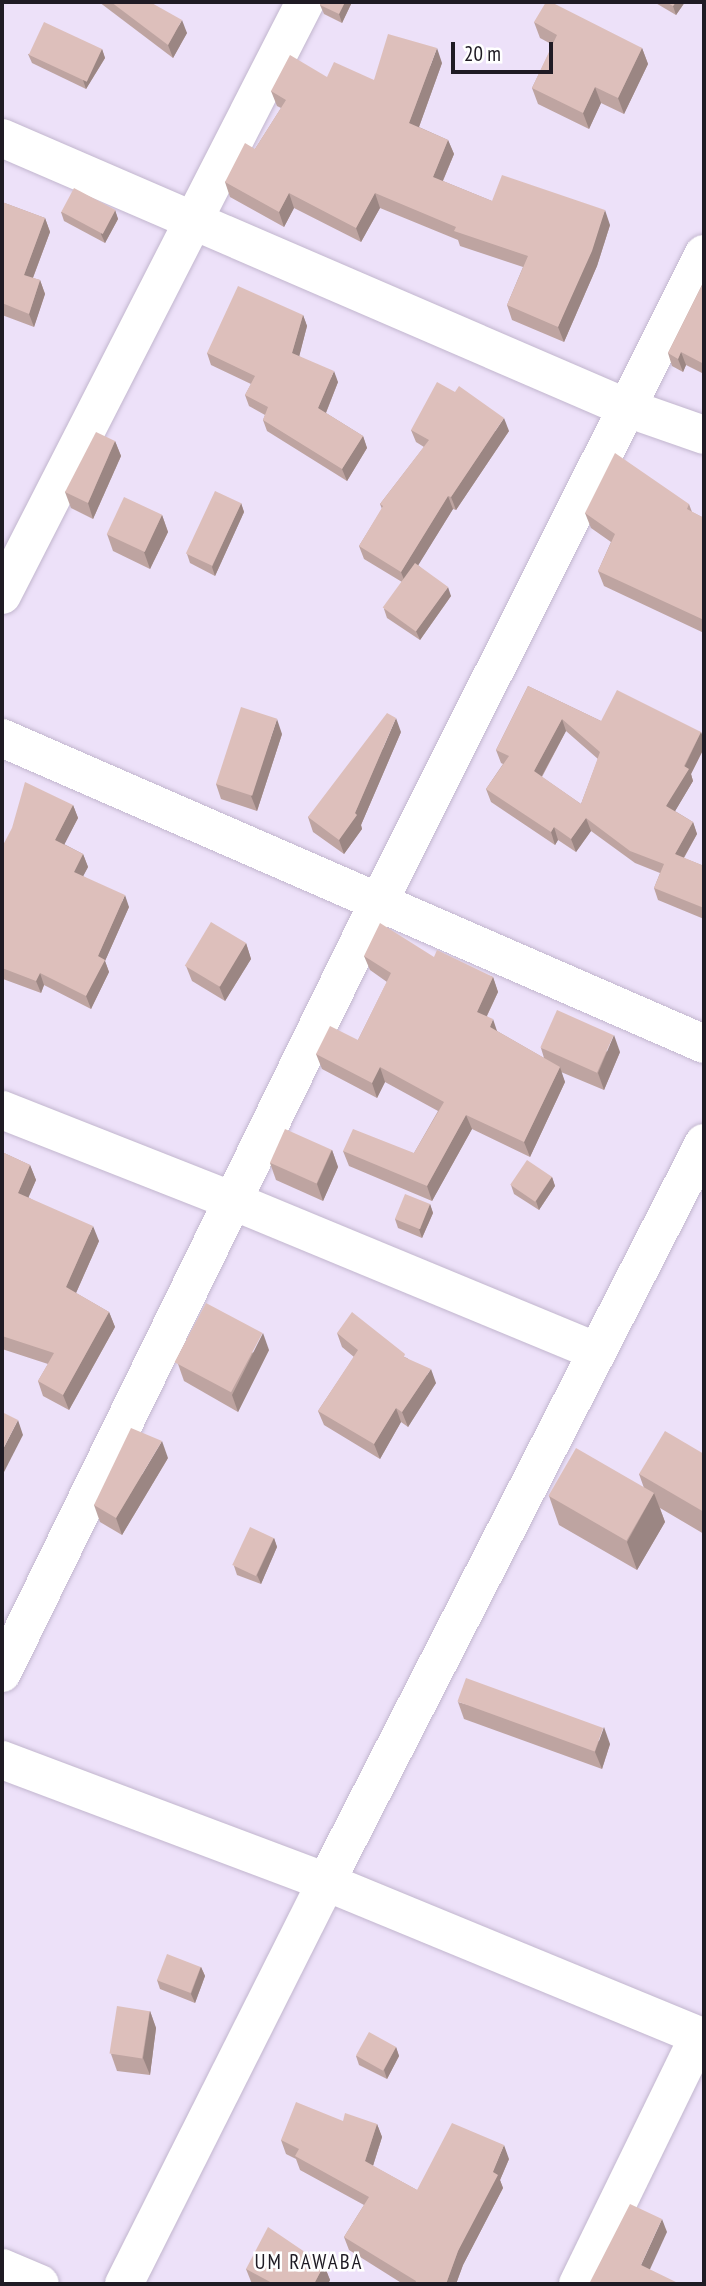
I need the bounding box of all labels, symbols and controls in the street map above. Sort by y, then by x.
scale bar [454,28,556,72]
text: 20 m [464,40,501,67]
district label: UM RAWABA [256,2249,362,2275]

